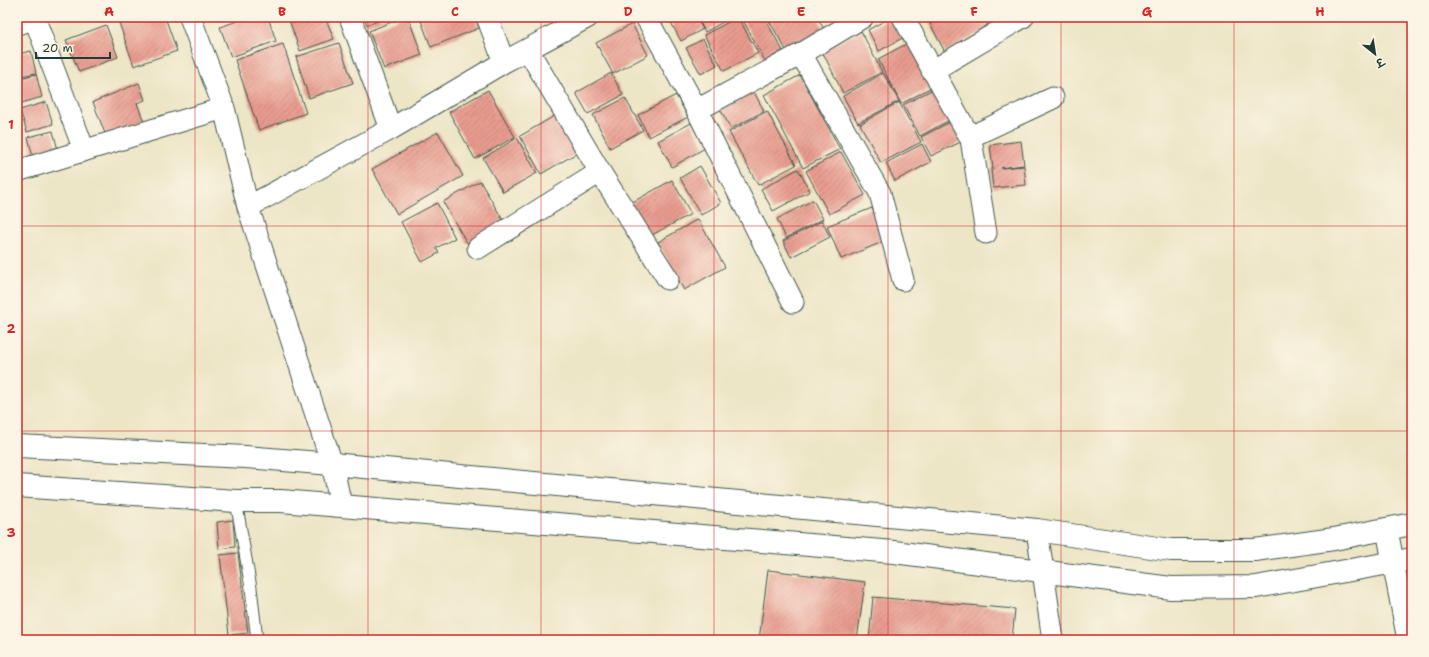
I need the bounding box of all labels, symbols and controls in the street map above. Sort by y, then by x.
text: A [104,3,114,20]
text: B [278,3,286,20]
text: C [451,3,459,20]
text: D [623,3,633,20]
text: E [797,3,806,20]
text: F [970,3,978,20]
text: G [1142,3,1153,20]
text: H [1315,3,1325,20]
scale bar [36,34,110,60]
north arrow [1355,34,1395,74]
text: 20 m [42,40,73,56]
text: उ [1371,53,1388,71]
text: 1 [8,116,14,133]
text: 2 [6,320,16,337]
text: 3 [6,524,16,541]

